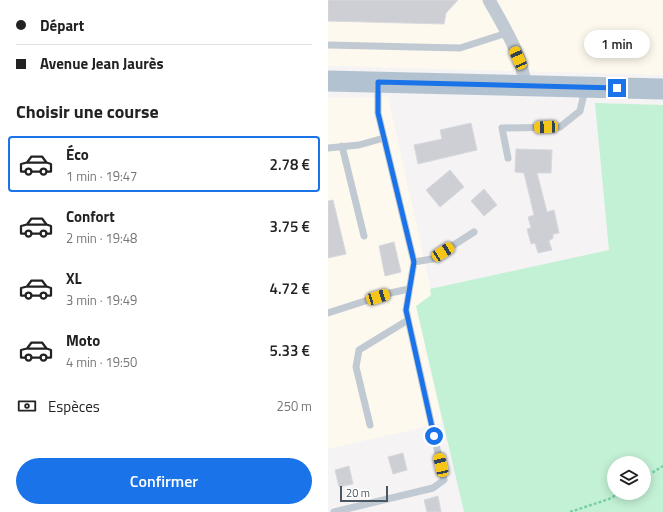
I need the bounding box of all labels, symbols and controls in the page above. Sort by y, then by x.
text: Départ [40,14,84,37]
callout: 1 min [584,30,650,58]
text: 1 min [601,34,633,54]
car [508,45,528,71]
text: Avenue Jean Jaurès [40,52,164,75]
route end [608,79,626,97]
text: Choisir une course [16,98,159,125]
car [534,121,558,133]
text: Éco [66,143,89,166]
icon: car [18,146,54,182]
text: 2.78 € [270,153,310,176]
text: 1 min · 19:47 [66,166,137,186]
text: Confort [66,205,115,228]
icon: car [18,208,54,244]
text: 3.75 € [270,215,310,238]
text: 2 min · 19:48 [66,228,137,248]
car [430,240,456,264]
text: XL [66,267,82,290]
icon: car [18,270,54,306]
text: 4.72 € [270,277,310,300]
car [365,288,391,306]
text: 3 min · 19:49 [66,290,137,310]
text: Moto [66,329,100,352]
icon: car [18,332,54,368]
text: 5.33 € [270,339,310,362]
text: 4 min · 19:50 [66,352,137,372]
icon: cash [16,395,38,417]
text: Espèces [48,395,100,418]
text: 250 m [276,396,312,416]
route start [425,427,443,445]
car [432,452,450,478]
map controls [607,456,651,500]
button: layers [607,456,651,500]
button: Confirmer [16,458,312,504]
scale bar [340,484,388,503]
text: 20 m [346,485,370,501]

